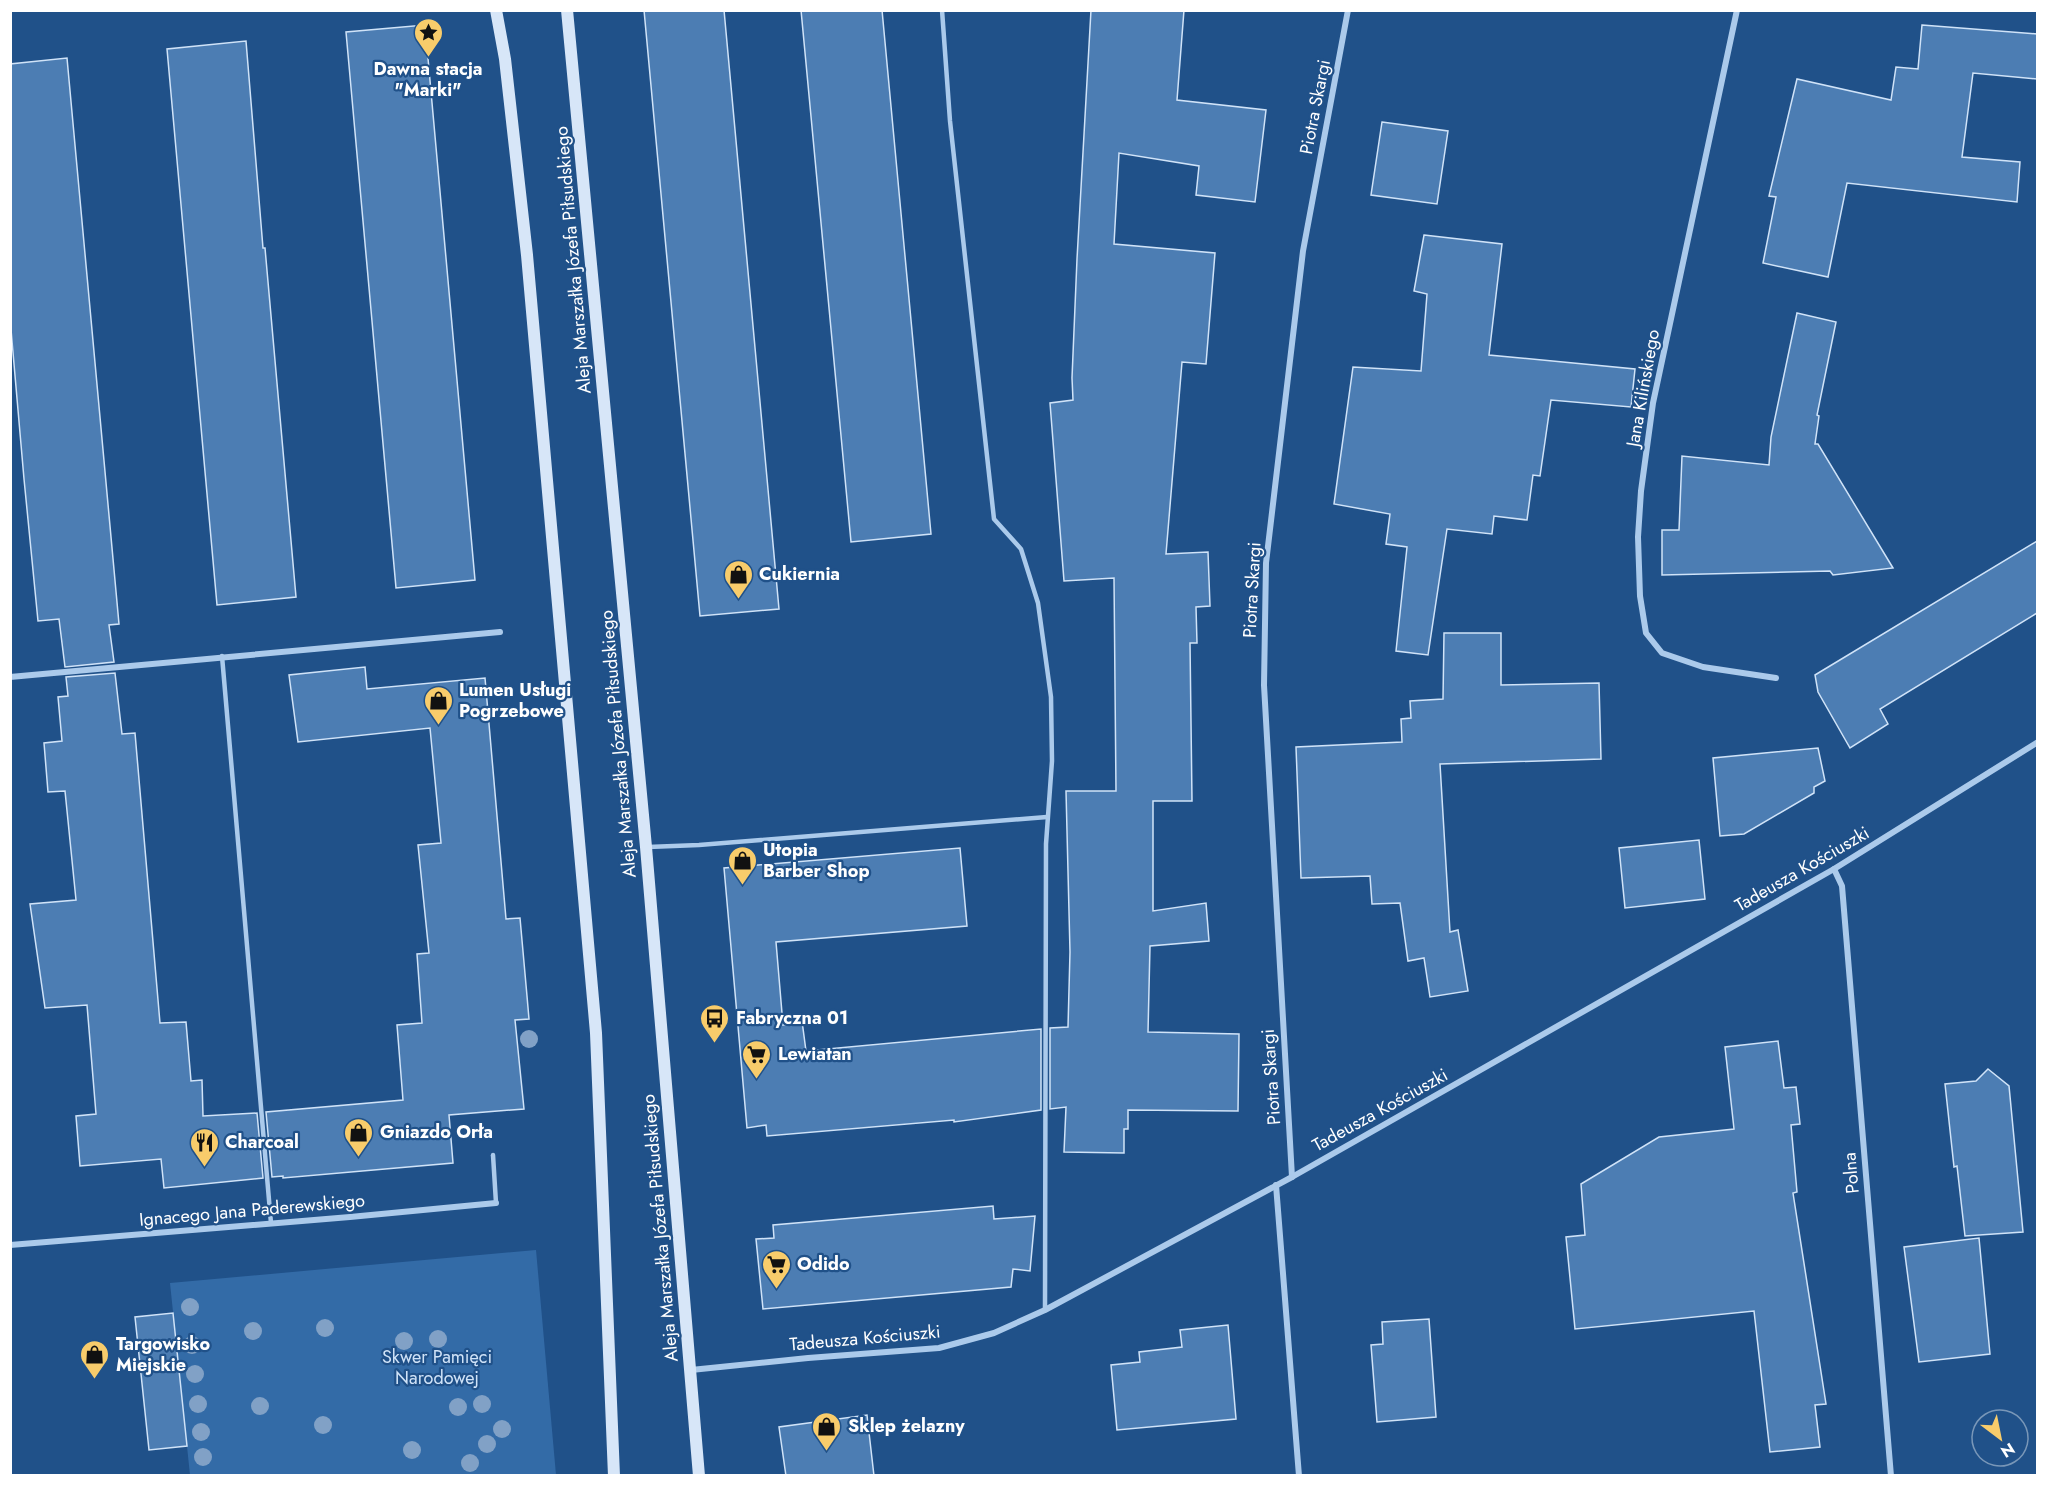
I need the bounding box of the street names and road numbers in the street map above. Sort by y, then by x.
street label: Piotra Skargi [1293,57,1337,157]
street label: Aleja Marszałka Józefa Piłsudskiego [548,125,598,395]
street label: Jana Kilińskiego [1620,327,1666,451]
street label: Piotra Skargi [1236,541,1268,639]
street label: Aleja Marszałka Józefa Piłsudskiego [593,609,643,879]
street label: Tadeusza Kościuszki [1730,820,1874,918]
street label: Piotra Skargi [1255,1028,1287,1126]
street label: Tadeusza Kościuszki [1307,1062,1453,1158]
street label: Aleja Marszałka Józefa Piłsudskiego [635,1093,685,1363]
street label: Polna [1836,1151,1866,1195]
street label: Ignacego Jana Paderewskiego [138,1187,366,1233]
street label: Tadeusza Kościuszki [788,1318,942,1358]

